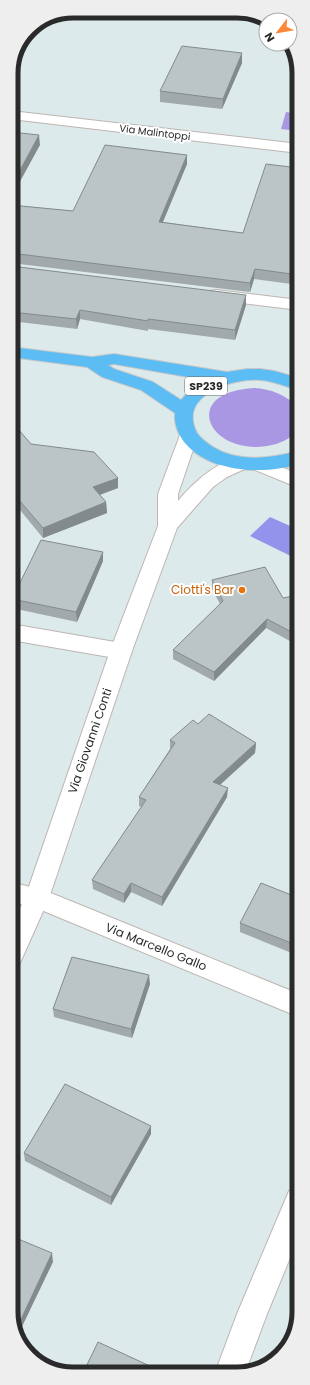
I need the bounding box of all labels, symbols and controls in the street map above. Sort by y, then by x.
north arrow [258,12,298,52]
text: N [260,29,278,45]
street label: Via Malintoppi [119,121,191,144]
road number: SP239 [185,377,227,395]
place label: Ciotti's Bar [171,581,235,598]
marker: Ciotti's Bar [237,585,247,595]
street label: Via Giovanni Conti [63,686,116,796]
street label: Via Marcello Gallo [103,918,210,975]

